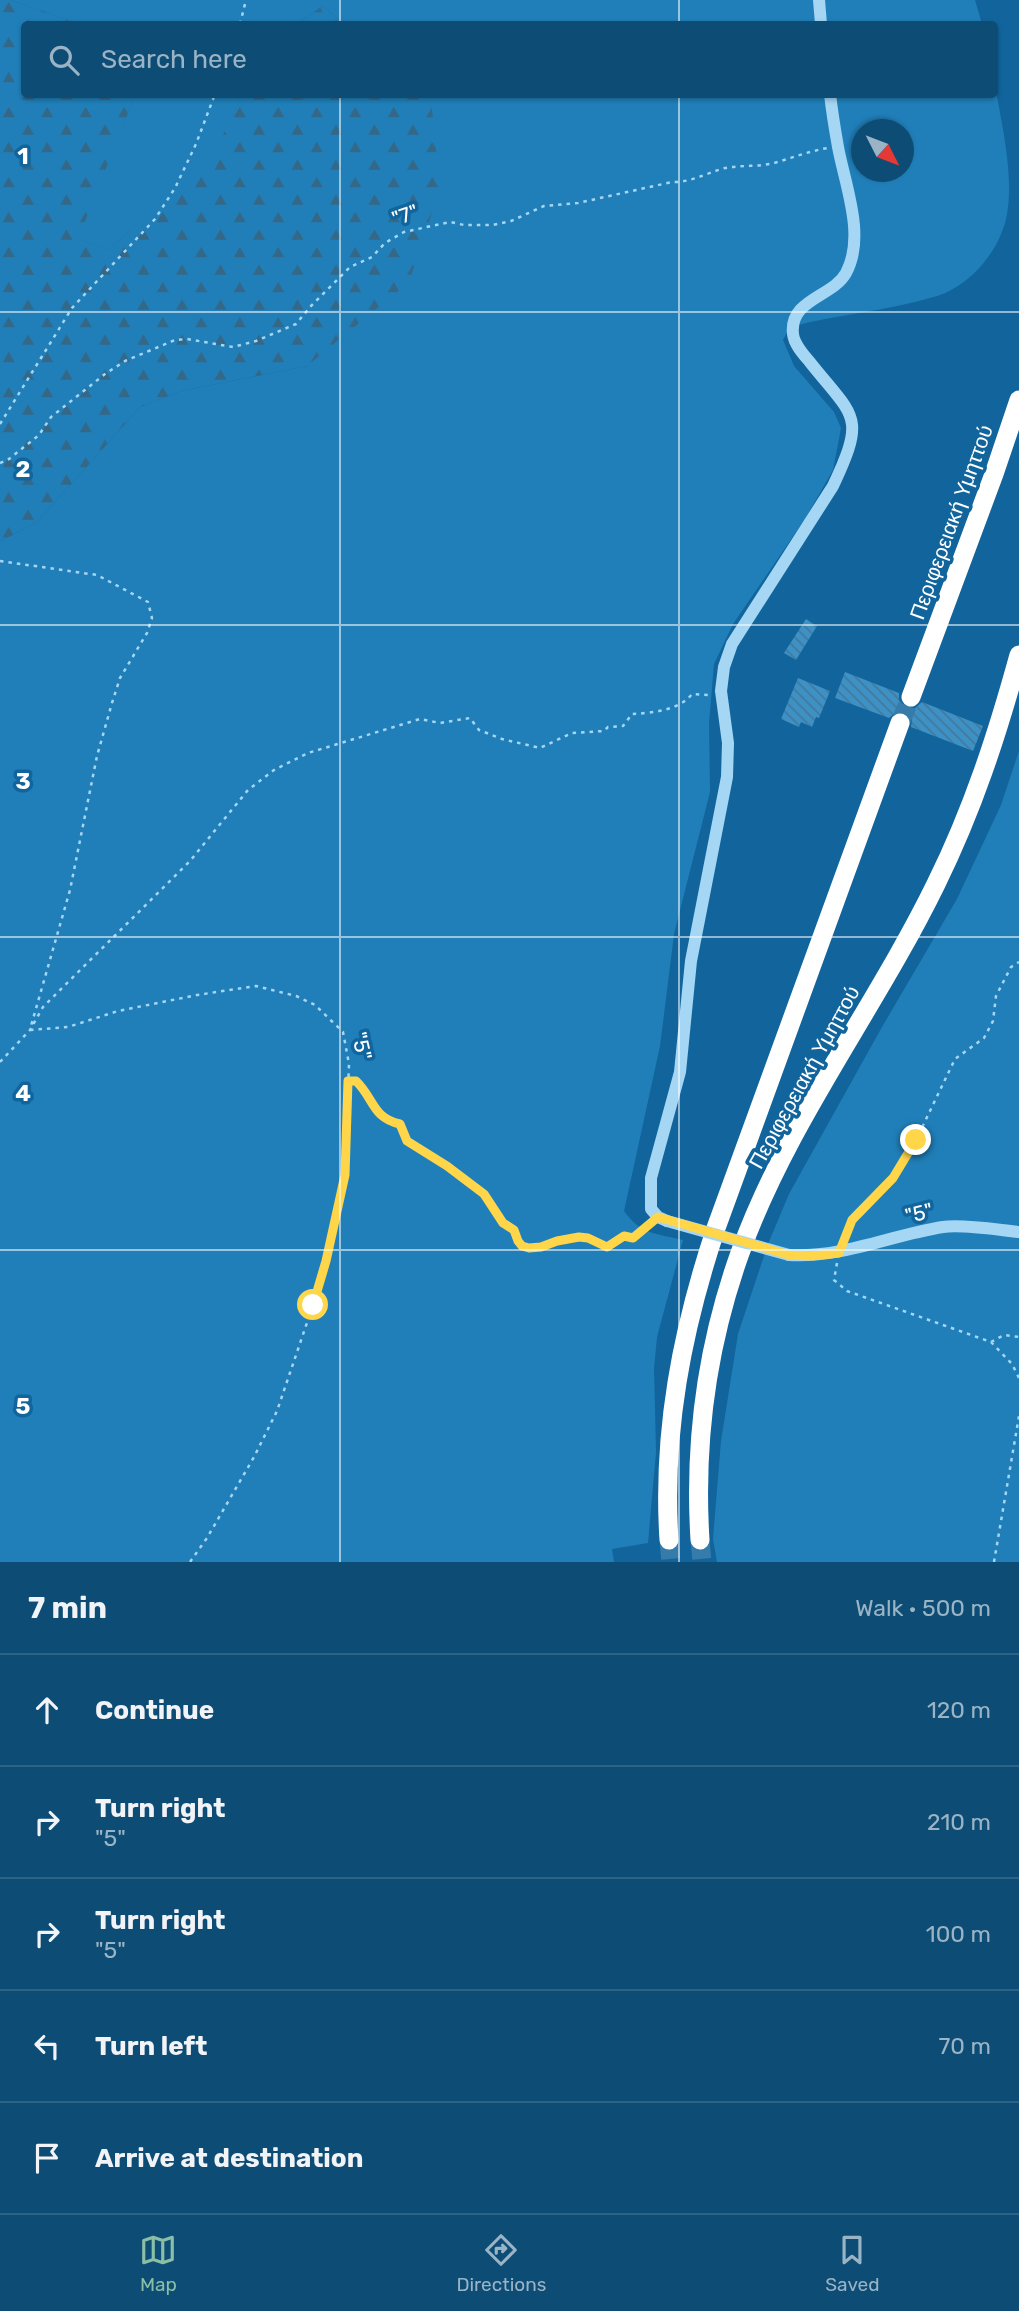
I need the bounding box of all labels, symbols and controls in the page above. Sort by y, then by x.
search box [21,21,998,98]
icon: search [45,41,83,79]
text: Search here [101,44,247,75]
north arrow [851,119,914,182]
text: 1 [17,142,29,170]
street label: "7" [388,199,422,231]
street label: Περιφερειακή Υμηττού [904,421,998,623]
text: 2 [16,455,30,483]
text: 3 [15,767,31,795]
street label: Περιφερειακή Υμηττού [743,981,865,1173]
street label: "5" [347,1029,377,1063]
text: 4 [15,1079,31,1107]
route end [900,1124,931,1155]
street label: "5" [902,1197,936,1229]
route start [297,1289,328,1320]
text: 5 [16,1392,31,1420]
text: 7 min [28,1590,107,1626]
text: Walk · 500 m [855,1594,991,1622]
icon: ahead [28,1691,66,1729]
text: Continue [95,1695,214,1726]
text: 120 m [927,1696,991,1724]
text: Turn right [95,1793,225,1824]
icon: right [28,1803,66,1841]
text: 210 m [927,1808,991,1836]
text: "5" [95,1824,126,1852]
text: Turn right [95,1905,225,1936]
icon: right [28,1915,66,1953]
text: 100 m [926,1920,991,1948]
text: "5" [95,1936,126,1964]
icon: left [28,2027,66,2065]
text: Turn left [95,2031,207,2062]
text: 70 m [939,2032,991,2060]
icon: arrive [28,2139,66,2177]
text: Arrive at destination [95,2143,363,2174]
tab: Map [139,2231,177,2296]
tab: Directions [456,2231,546,2296]
tab: Saved [825,2231,880,2296]

